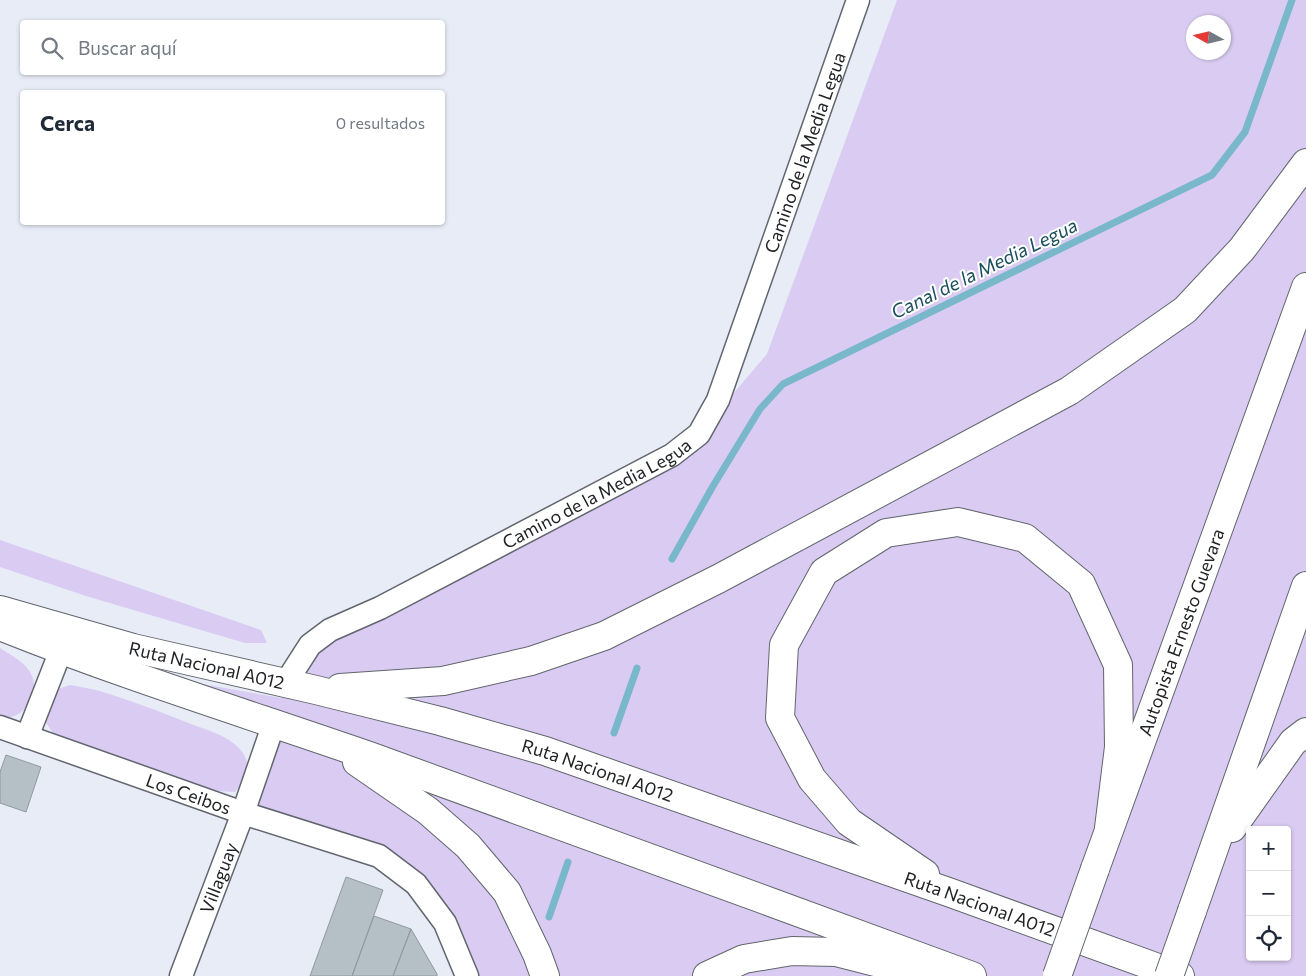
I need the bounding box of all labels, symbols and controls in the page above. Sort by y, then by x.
north arrow [1186,15,1231,60]
search box [20,20,445,75]
icon: search [38,34,66,62]
text: Buscar aquí [78,36,177,59]
street label: Camino de la Media Legua [759,49,850,256]
text: Cerca [40,110,95,135]
text: 0 resultados [336,113,425,132]
water label: Canal de la Media Legua [887,213,1081,323]
street label: Camino de la Media Legua [498,433,695,553]
street label: Autopista Ernesto Guevara [1133,525,1229,739]
street label: Ruta Nacional A012 [127,636,287,693]
street label: Ruta Nacional A012 [519,734,676,806]
street label: Los Ceibos [143,769,234,819]
map controls [1246,826,1291,961]
button: + [1246,826,1291,871]
street label: Villaguay [195,839,242,916]
street label: Ruta Nacional A012 [901,867,1058,941]
button: − [1246,871,1291,916]
button: locate [1246,916,1291,961]

